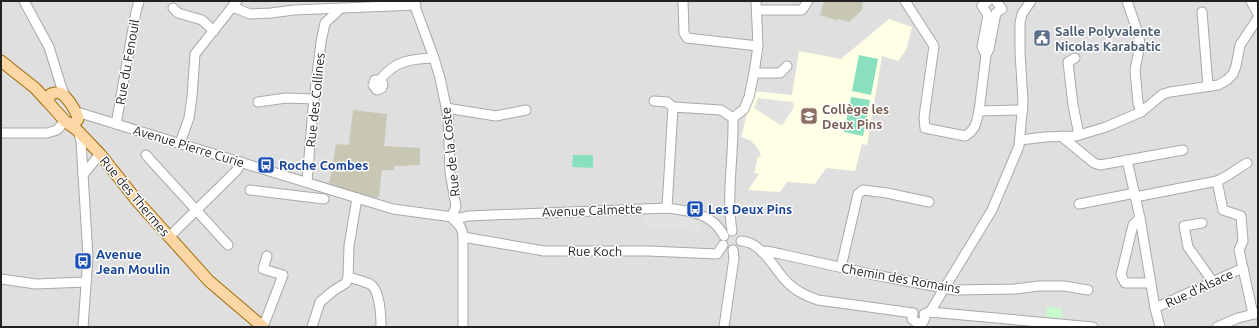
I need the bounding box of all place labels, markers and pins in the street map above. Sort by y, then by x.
place label: Salle Polyvalente Nicolas Karabatic [1055,24,1162,53]
public building icon: Salle Polyvalente Nicolas Karabatic [1032,28,1052,48]
place label: Collège les Deux Pins [822,102,889,131]
school or university icon: Collège les Deux Pins [799,106,819,126]
bus stop icon: Roche Combes [256,155,276,175]
place label: Roche Combes [279,158,368,172]
bus stop icon: Les Deux Pins [685,199,705,219]
place label: Les Deux Pins [708,202,792,216]
place label: Avenue Jean Moulin [96,247,170,276]
bus stop icon: Avenue Jean Moulin [73,251,93,271]

